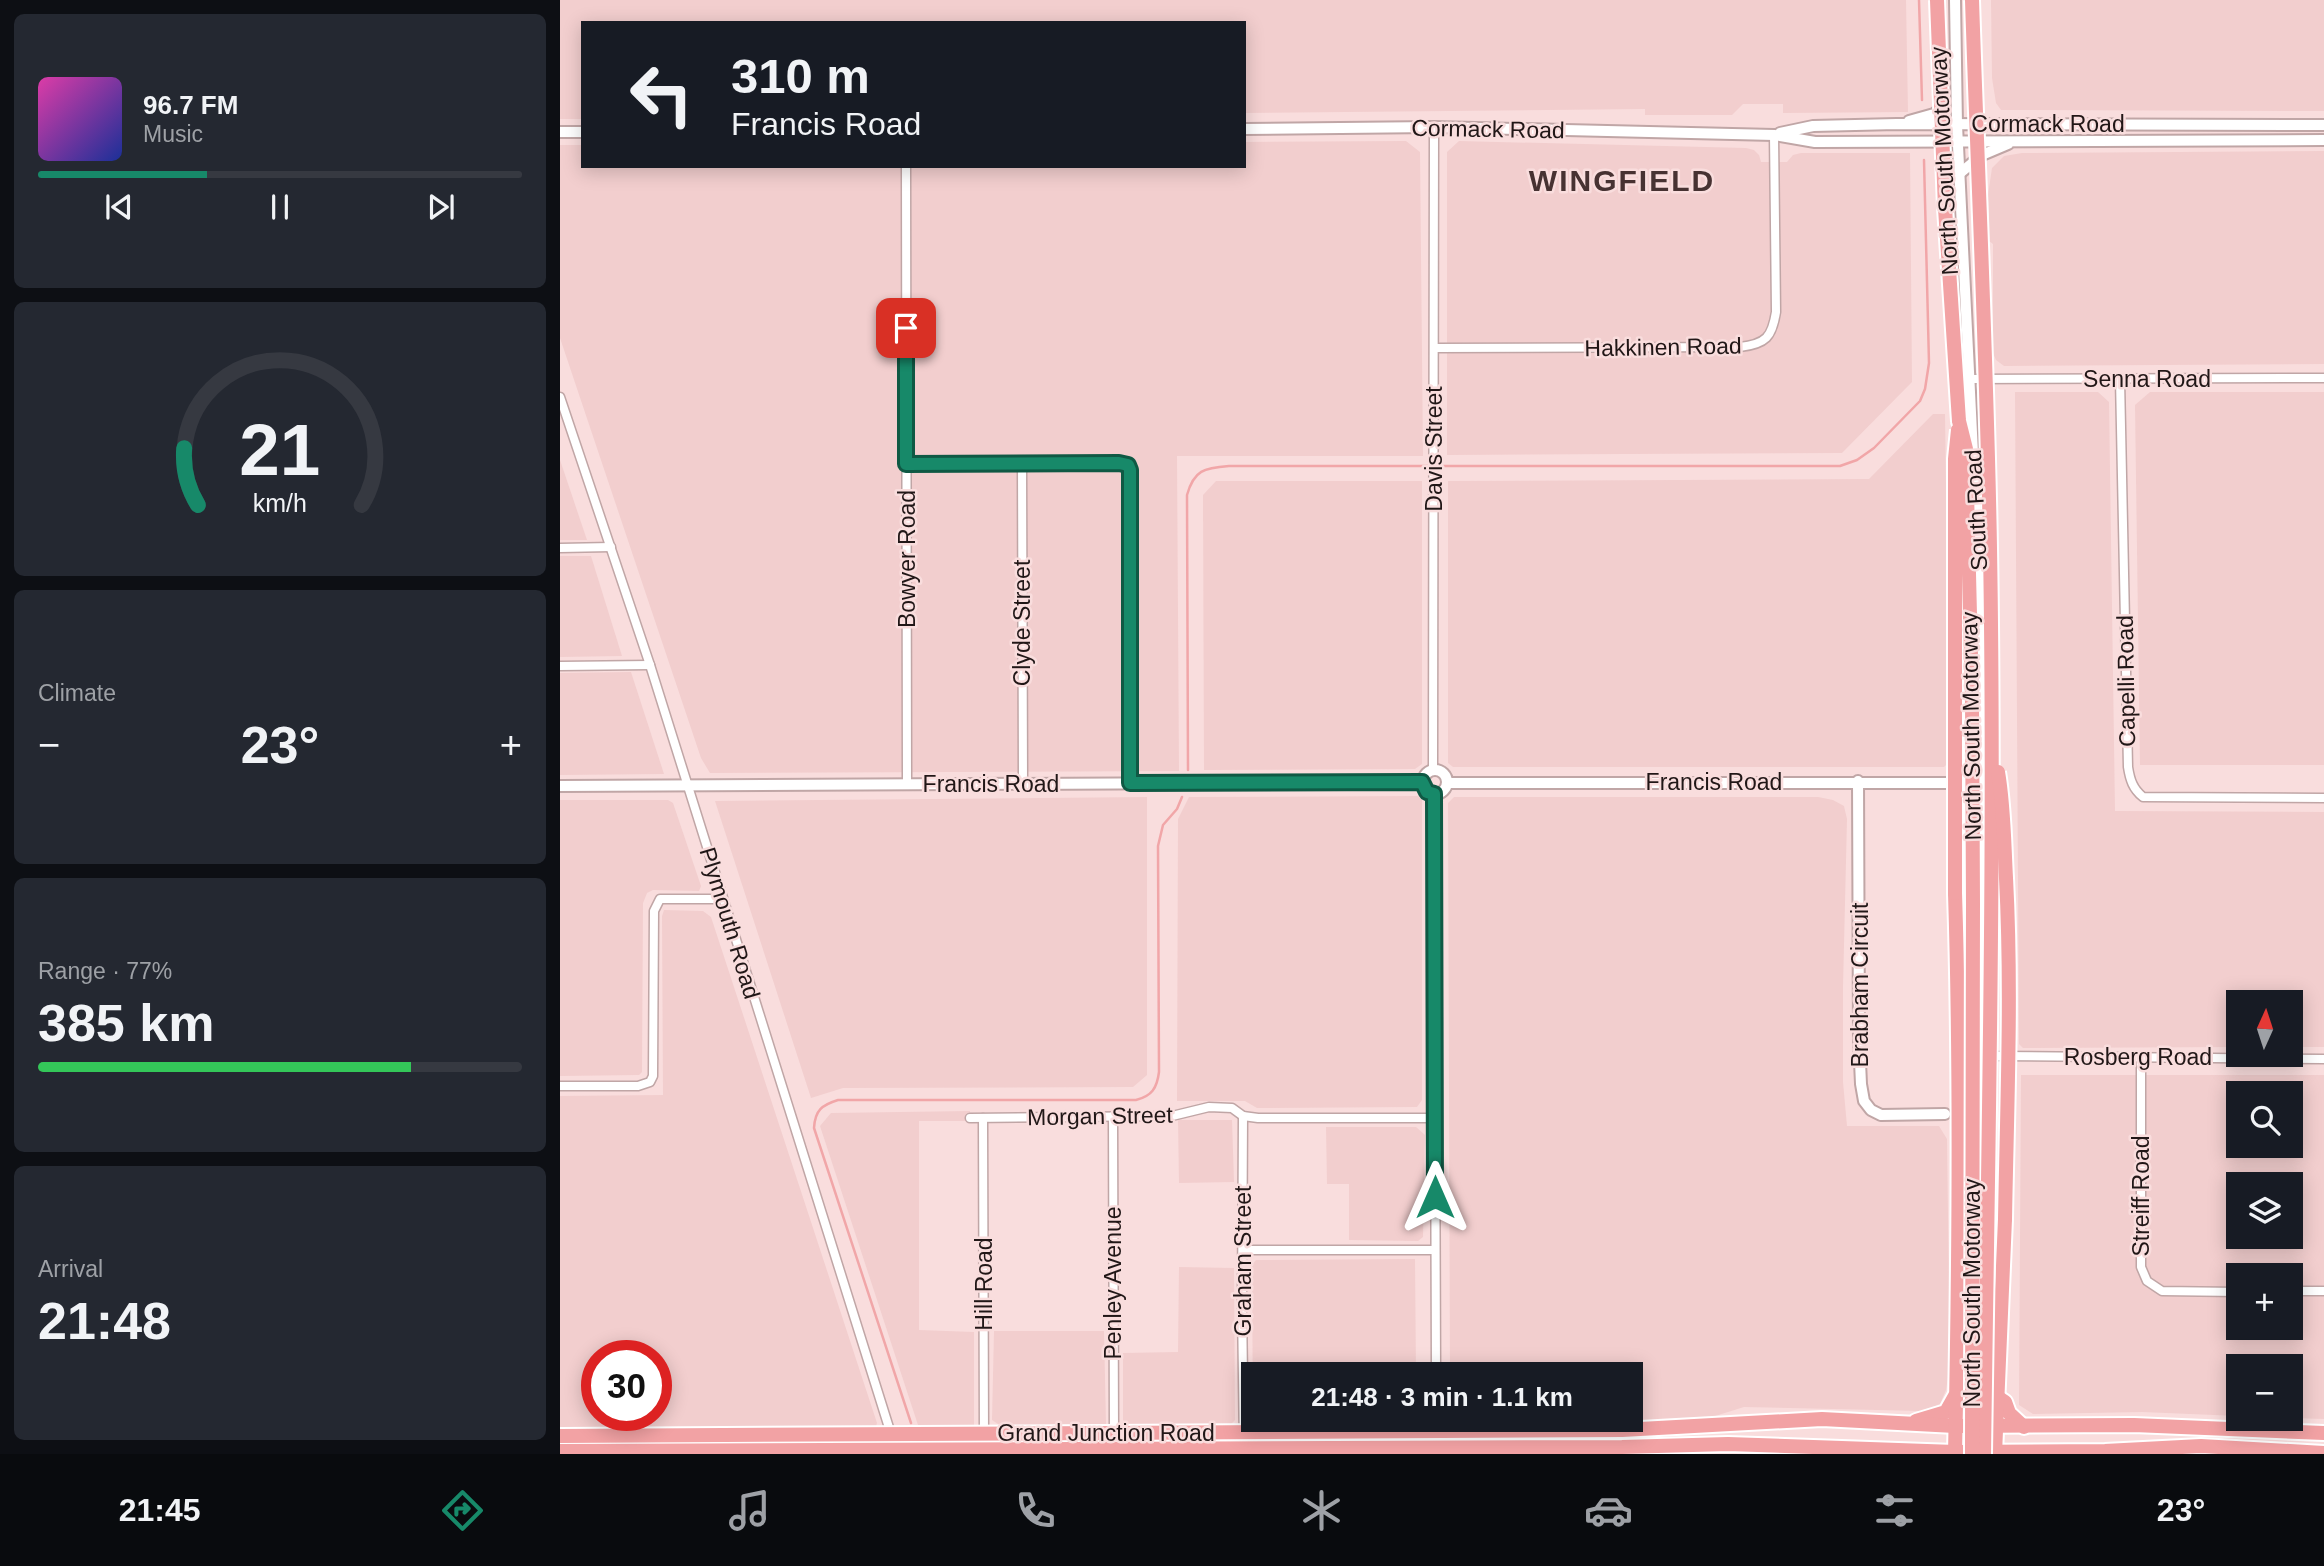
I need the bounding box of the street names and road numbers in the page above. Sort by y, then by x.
street label: North South Motorway [1925,46,1963,276]
street label: Cormack Road [1971,111,2125,137]
street label: Cormack Road [1411,115,1565,143]
street label: Hakkinen Road [1584,333,1742,361]
street label: Senna Road [2083,366,2211,392]
street label: Davis Street [1421,386,1447,512]
street label: South Road [1960,449,1992,571]
street label: Bowyer Road [894,490,920,628]
street label: Clyde Street [1009,559,1035,686]
street label: North South Motorway [1956,611,1986,841]
street label: Capelli Road [2112,615,2140,747]
street label: Francis Road [1646,769,1782,795]
street label: Francis Road [923,771,1059,797]
street label: Plymouth Road [695,844,765,1002]
street label: Brabham Circuit [1847,902,1873,1067]
street label: Rosberg Road [2064,1044,2212,1070]
street label: Morgan Street [1027,1102,1174,1130]
street label: Streiff Road [2128,1135,2154,1257]
street label: North South Motorway [1959,1178,1985,1407]
street label: Graham Street [1230,1185,1256,1336]
street label: Penley Avenue [1100,1206,1126,1360]
street label: Hill Road [971,1237,997,1331]
street label: Grand Junction Road [997,1420,1215,1446]

